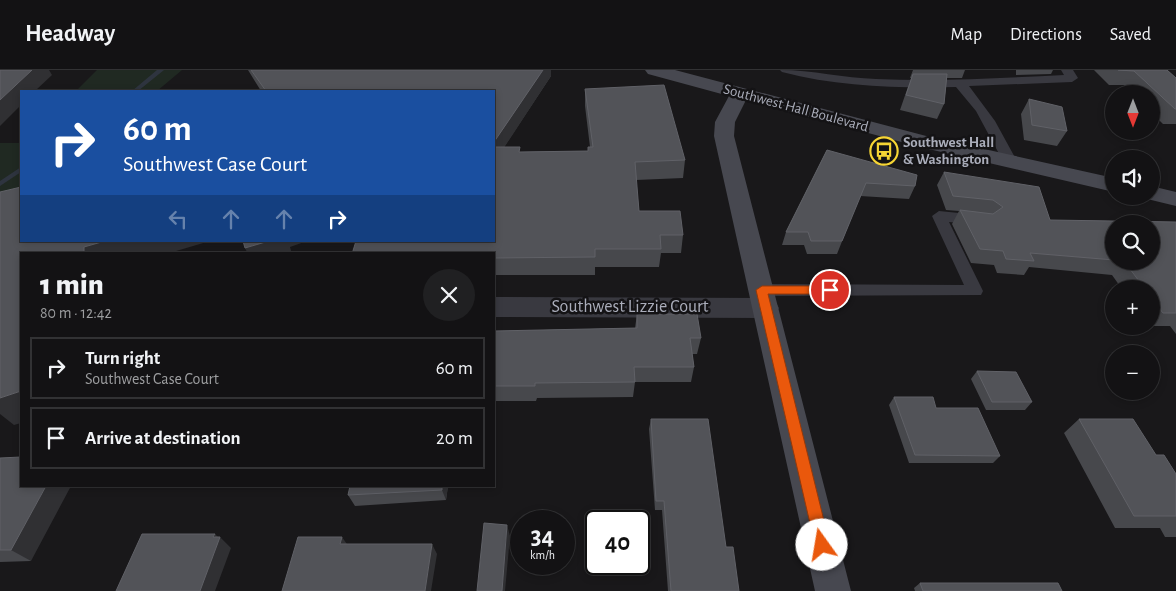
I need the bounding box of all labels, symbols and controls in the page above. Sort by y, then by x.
text: Headway [25,22,115,46]
text: Map [951,26,982,44]
text: Directions [1010,26,1082,44]
text: Saved [1110,26,1151,44]
street label: Southwest Hall Boulevard [722,81,870,135]
north arrow [1105,85,1160,140]
map controls [1105,85,1160,400]
icon: right [40,110,105,175]
text: 60 m [123,112,192,147]
place label: Southwest Hall & Washington [903,135,994,167]
bus stop icon: Southwest Hall & Washington [869,136,899,166]
button: sound [1105,150,1160,205]
text: Southwest Case Court [123,153,307,175]
icon: left [164,205,192,233]
icon: ahead [217,205,245,233]
icon: ahead [270,205,298,233]
icon: right [323,205,351,233]
button: search [1105,215,1160,270]
button: close [423,269,475,321]
pin [809,269,851,311]
text: 1 min [40,270,104,300]
icon: arrive [816,276,844,304]
button: + [1105,280,1160,335]
street label: Southwest Lizzie Court [551,298,709,316]
text: 80 m · 12:42 [40,305,112,321]
button: − [1105,345,1160,400]
text: Turn right [85,349,160,368]
icon: right [42,354,70,382]
text: 60 m [436,359,473,378]
text: Southwest Case Court [85,371,219,387]
icon: arrive [42,424,70,452]
text: Arrive at destination [85,429,241,448]
text: 20 m [436,429,473,448]
speed limit sign: 40 [585,510,650,575]
position arrow [795,518,847,570]
text: 34 [531,524,554,549]
text: km/h [530,549,555,561]

